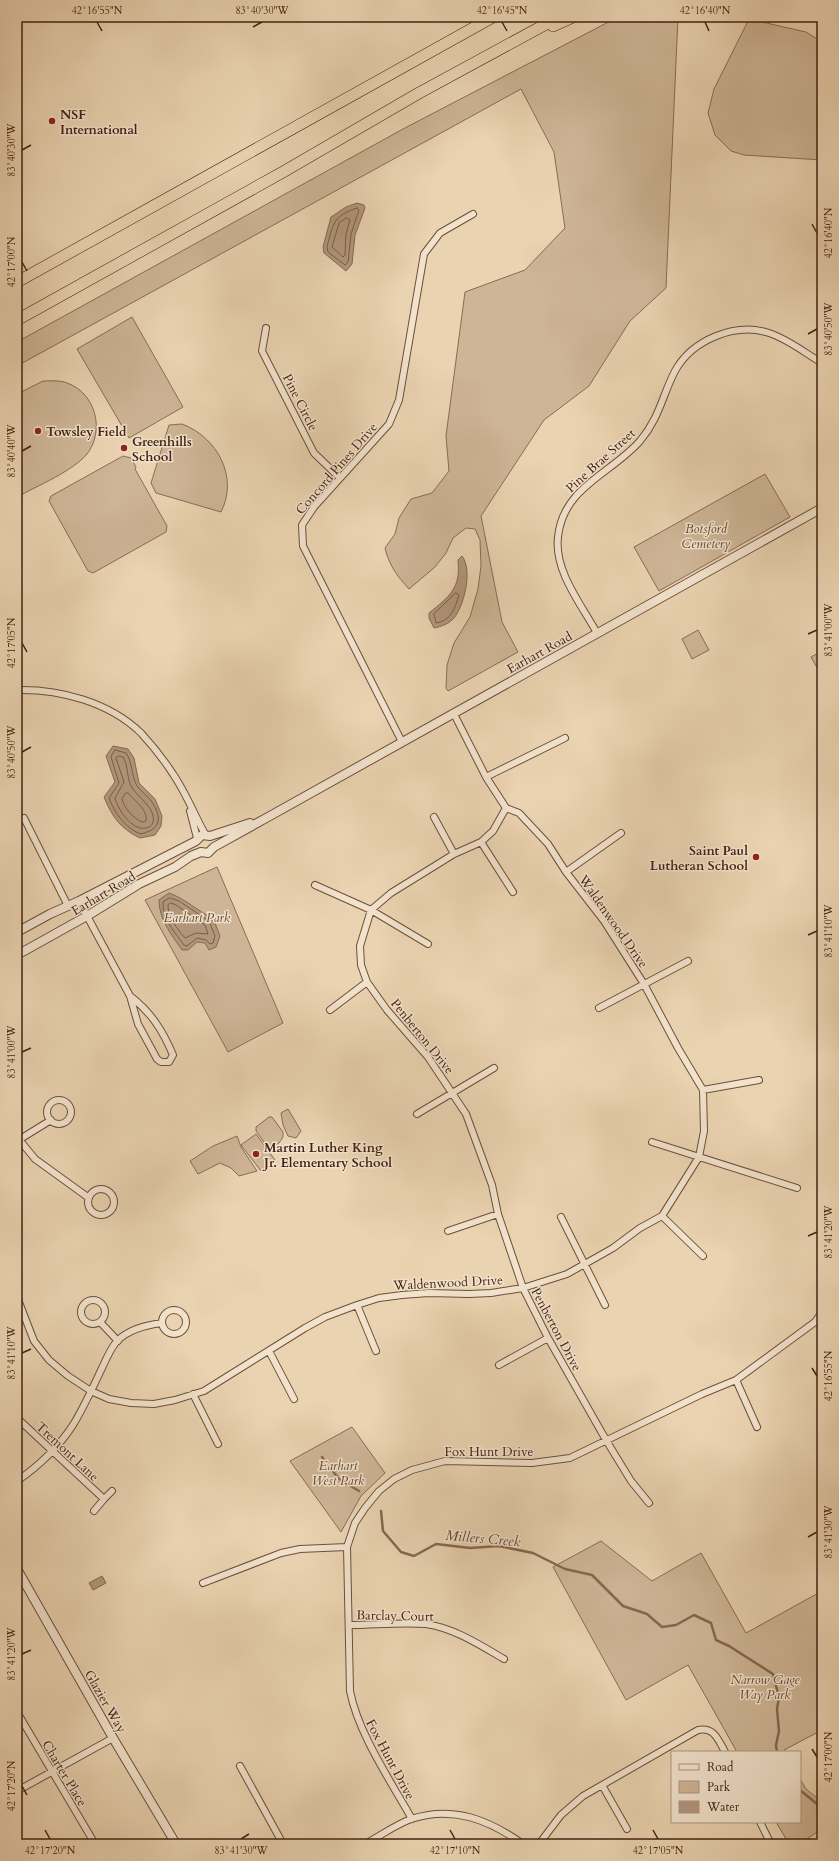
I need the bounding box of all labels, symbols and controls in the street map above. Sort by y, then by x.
text: 42°16'55"N [72,4,123,18]
text: 83°40'30"W [235,4,290,18]
text: 42°16'45"N [477,4,528,18]
text: 42°16'40"N [680,4,731,18]
place label: NSF International [60,106,138,139]
marker: NSF International [47,116,57,126]
text: 83°40'30"W [5,122,19,177]
text: 42°16'40"N [822,207,836,258]
text: 42°17'00"N [5,236,19,287]
text: 83°40'50"W [822,301,836,356]
street label: Pine Circle [278,371,322,434]
street label: Concord Pines Drive [292,419,382,518]
text: 83°40'40"W [5,423,19,478]
place label: Towsley Field [46,423,127,441]
street label: Pine Brae Street [562,425,639,497]
marker: Towsley Field [33,426,43,436]
place label: Greenhills School [132,433,192,466]
marker: Greenhills School [119,443,129,453]
park label: Botsford Cemetery [682,520,731,553]
text: 83°41'00"W [822,602,836,657]
text: 42°17'05"N [5,617,19,668]
street label: Earhart Road [504,627,575,678]
text: 83°40'50"W [5,724,19,779]
place label: Saint Paul Lutheran School [650,842,748,875]
marker: Saint Paul Lutheran School [751,852,761,862]
street label: Earhart Road [68,868,139,920]
street label: Waldenwood Drive [574,871,652,972]
text: 83°41'10"W [822,903,836,958]
park label: Earhart Park [164,909,231,927]
street label: Penberton Drive [386,995,458,1078]
text: 83°41'00"W [5,1024,19,1079]
place label: Martin Luther King Jr. Elementary School [262,1139,392,1172]
marker: Martin Luther King Jr. Elementary School [251,1149,261,1159]
text: 83°41'20"W [822,1204,836,1259]
street label: Waldenwood Drive [392,1271,503,1295]
street label: Penberton Drive [527,1285,586,1374]
text: 83°41'10"W [5,1325,19,1380]
text: 42°16'55"N [822,1350,836,1401]
street label: Tremont Lane [32,1418,103,1486]
street label: Fox Hunt Drive [445,1443,534,1461]
park label: Earhart West Park [312,1457,365,1490]
text: 83°41'30"W [822,1504,836,1559]
water label: Millers Creek [445,1526,521,1551]
street label: Barclay Court [356,1606,434,1626]
text: 83°41'20"W [5,1626,19,1681]
street label: Glazier Way [80,1667,130,1736]
park label: Narrow Gage Way Park [730,1671,801,1704]
street label: Fox Hunt Drive [361,1716,419,1803]
text: 42°17'00"N [822,1731,836,1782]
street label: Charter Place [37,1737,91,1810]
legend [671,1751,801,1823]
text: Road [707,1759,734,1775]
text: 42°17'20"N [5,1760,19,1811]
text: Park [707,1779,731,1795]
text: Water [706,1799,740,1815]
text: 42°17'20"N [25,1844,76,1858]
text: 83°41'30"W [214,1844,269,1858]
text: 42°17'10"N [430,1844,481,1858]
text: 42°17'05"N [633,1844,684,1858]

